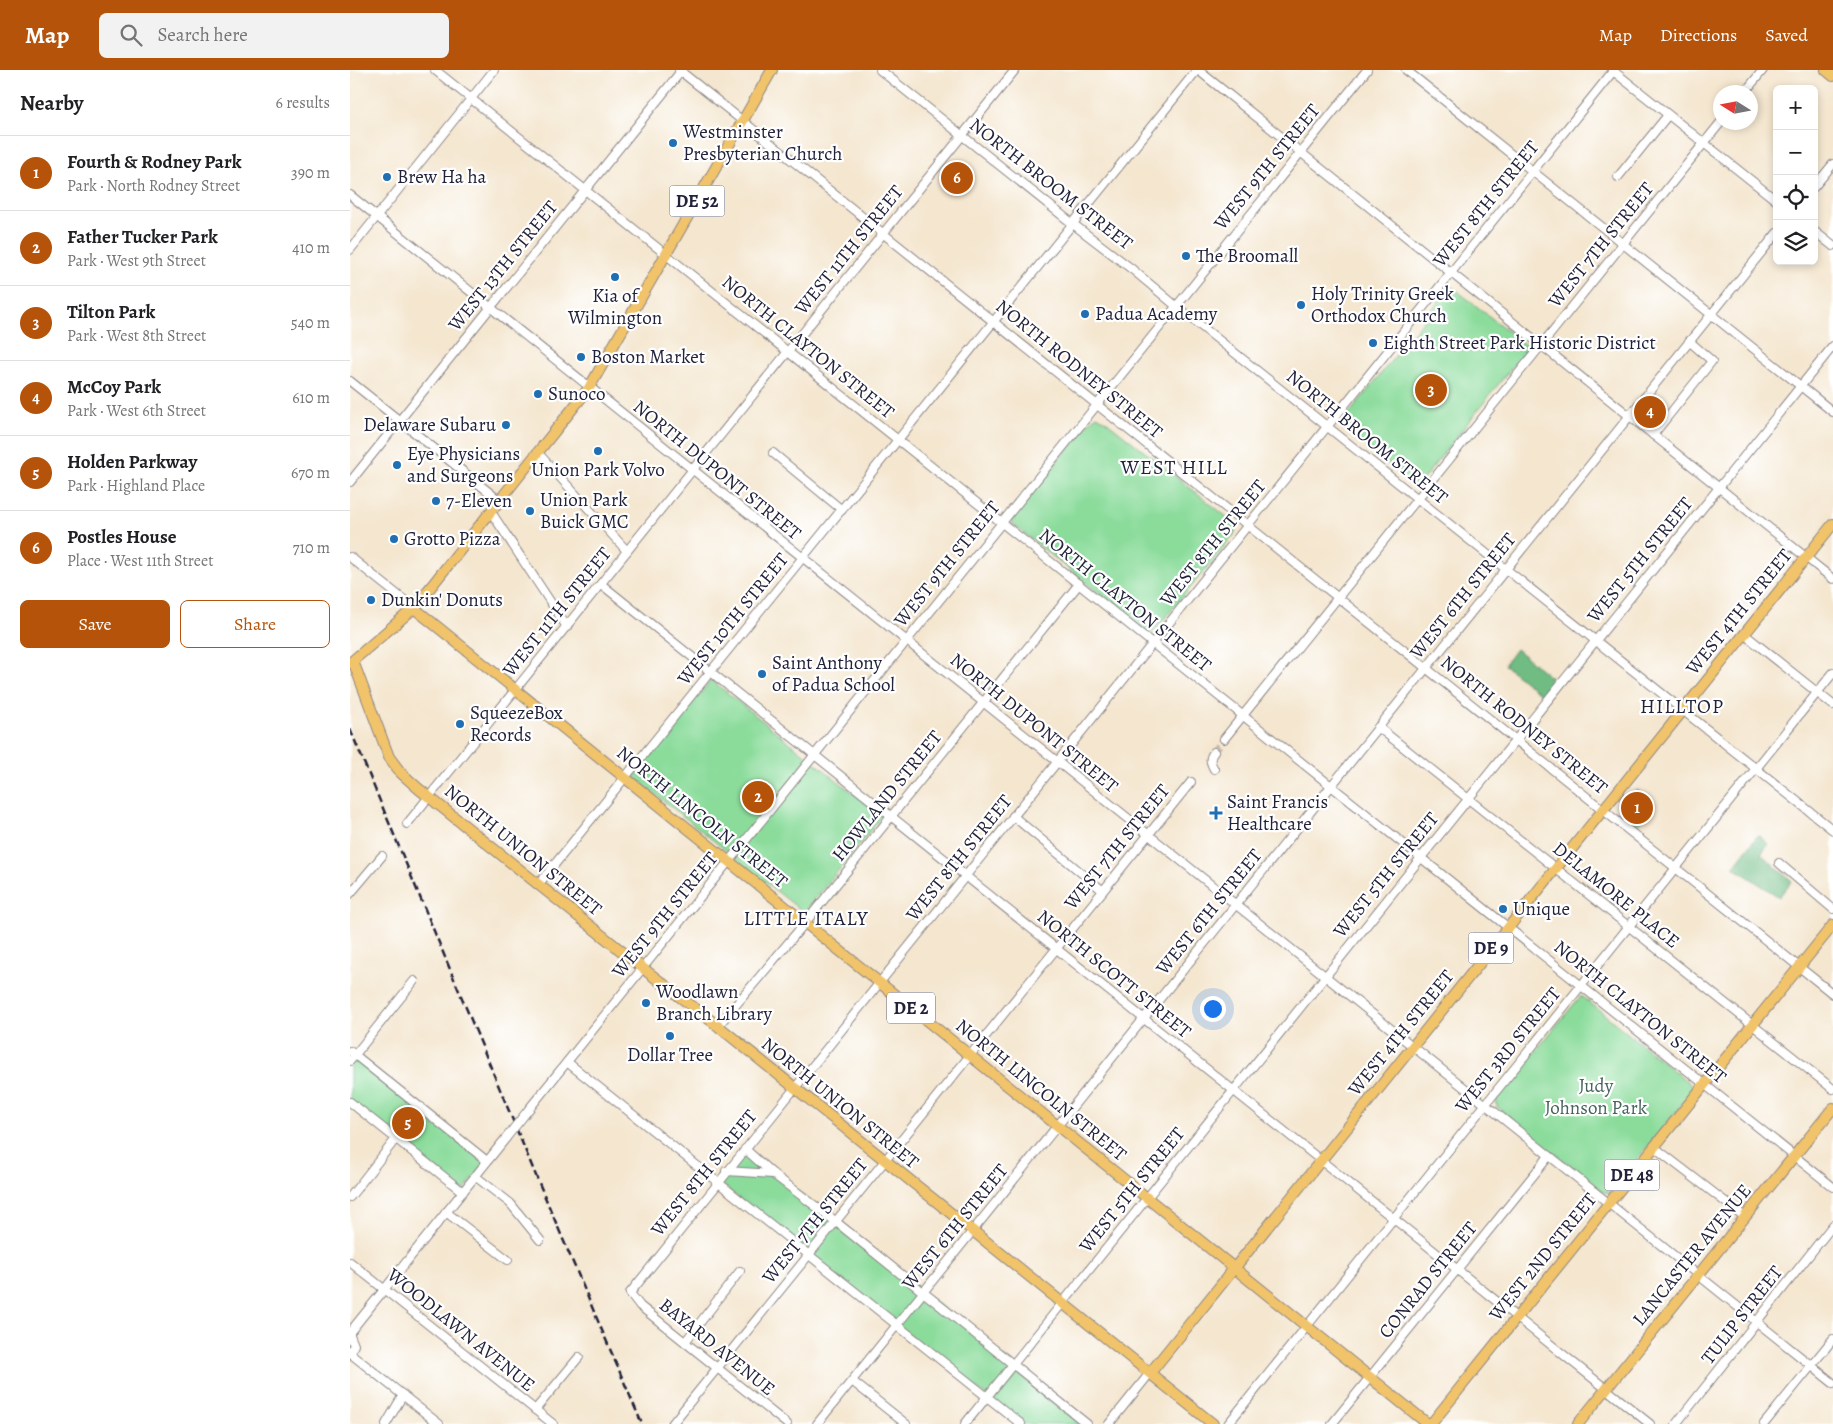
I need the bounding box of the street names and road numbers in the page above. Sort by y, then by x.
street label: WEST 9TH STREET [1207,98,1326,236]
street label: NORTH BROOM STREET [964,112,1139,256]
street label: WEST 8TH STREET [1426,135,1545,273]
street label: WEST 7TH STREET [1542,176,1660,314]
street label: WEST 11TH STREET [788,179,910,321]
road number: DE 52 [670,185,724,216]
street label: WEST 13TH STREET [442,195,564,337]
street label: NORTH CLAYTON STREET [716,269,900,425]
street label: NORTH RODNEY STREET [990,293,1168,445]
street label: NORTH BROOM STREET [1281,364,1454,511]
street label: NORTH DUPONT STREET [628,394,807,546]
street label: WEST 8TH STREET [1153,474,1272,612]
street label: WEST 5TH STREET [1581,491,1699,629]
street label: WEST 9TH STREET [887,495,1006,633]
street label: NORTH CLAYTON STREET [1033,522,1217,678]
street label: WEST 6TH STREET [1403,527,1522,665]
street label: WEST 11TH STREET [496,541,618,683]
street label: WEST 4TH STREET [1679,543,1798,681]
street label: WEST 10TH STREET [671,547,795,691]
street label: NORTH DUPONT STREET [945,647,1124,799]
street label: NORTH RODNEY STREET [1435,649,1613,801]
street label: HOWLAND STREET [826,725,948,867]
street label: NORTH LINCOLN STREET [611,740,793,895]
street label: NORTH UNION STREET [439,778,608,922]
street label: WEST 7TH STREET [1058,778,1176,916]
street label: WEST 8TH STREET [899,789,1018,927]
street label: WEST 5TH STREET [1327,806,1445,944]
street label: DELAMORE PLACE [1547,836,1685,954]
street label: WEST 6TH STREET [1149,843,1268,981]
street label: WEST 9TH STREET [605,846,724,984]
street label: NORTH SCOTT STREET [1032,904,1197,1045]
road number: DE 9 [1468,932,1514,964]
street label: NORTH CLAYTON STREET [1548,934,1732,1090]
street label: WEST 4TH STREET [1341,964,1460,1102]
street label: WEST 3RD STREET [1449,981,1567,1119]
road number: DE 2 [887,992,935,1024]
street label: NORTH LINCOLN STREET [950,1013,1132,1168]
street label: NORTH UNION STREET [756,1031,925,1175]
street label: WEST 8TH STREET [644,1104,763,1242]
street label: WEST 5TH STREET [1073,1121,1191,1259]
street label: WEST 7TH STREET [756,1152,874,1290]
street label: WEST 6TH STREET [895,1158,1014,1296]
road number: DE 48 [1604,1160,1660,1190]
street label: LANCASTER AVENUE [1627,1178,1757,1332]
street label: WEST 2ND STREET [1483,1187,1603,1327]
street label: CONRAD STREET [1373,1216,1484,1344]
street label: TULIP STREET [1695,1260,1789,1370]
street label: WOODLAWN AVENUE [381,1262,540,1398]
street label: BAYARD AVENUE [654,1292,780,1402]

